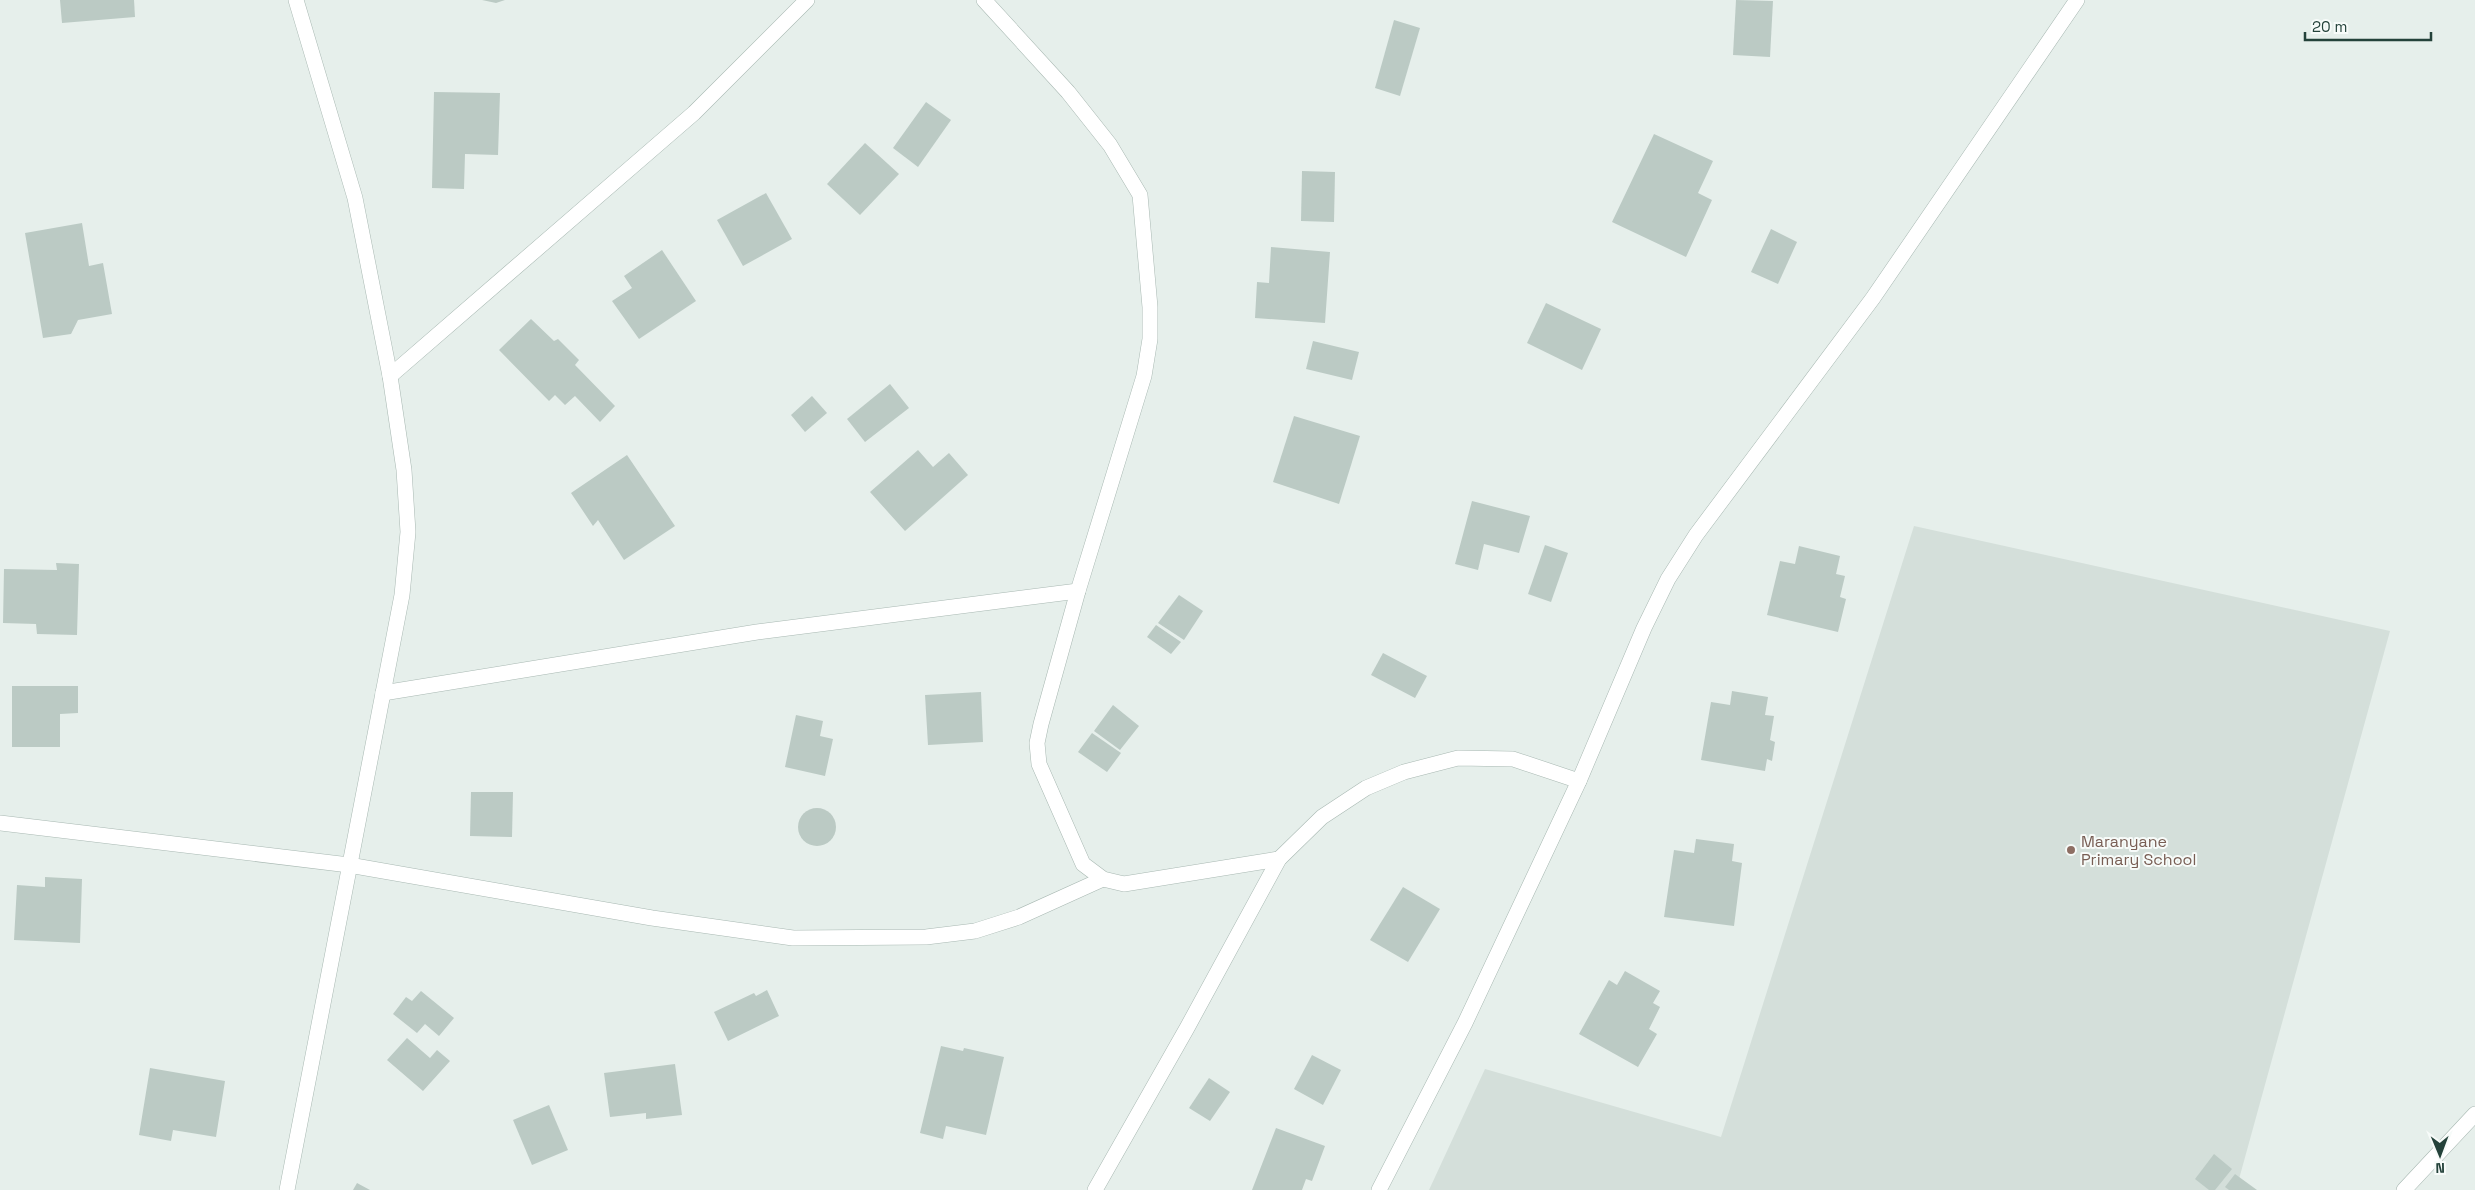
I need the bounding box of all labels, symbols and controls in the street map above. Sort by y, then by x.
scale bar [2305,10,2431,42]
text: 20 m [2312,17,2347,36]
place label: Maranyane Primary School [2081,831,2196,870]
marker: Maranyane Primary School [2065,844,2077,856]
north arrow [2415,1130,2465,1180]
text: N [2435,1159,2445,1177]

